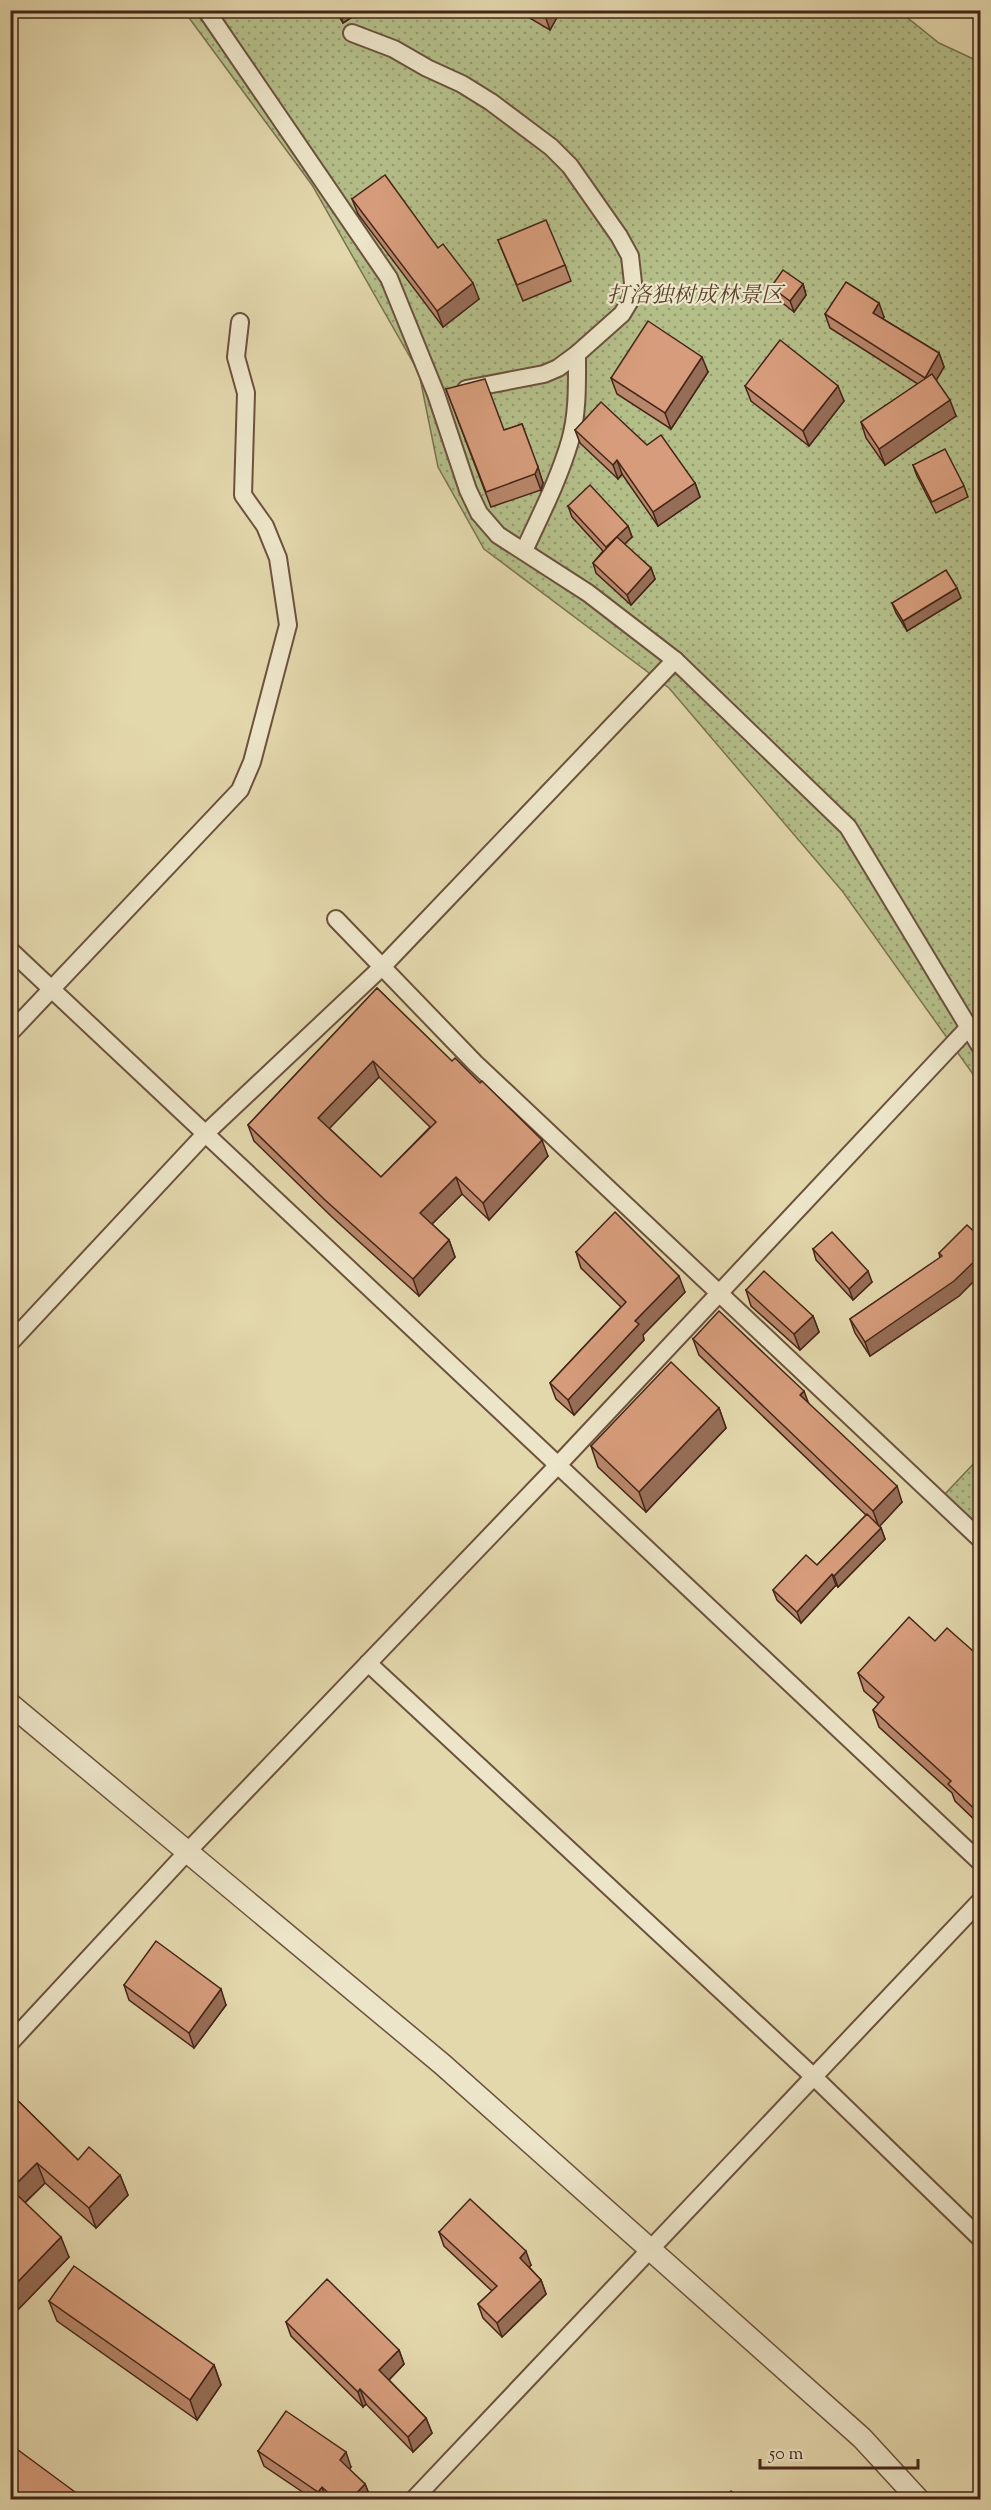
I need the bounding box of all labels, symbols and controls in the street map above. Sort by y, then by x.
park label: 打洛独树成林景区 [607,281,786,313]
scale bar [760,2432,918,2470]
text: 50 m [768,2442,804,2468]

